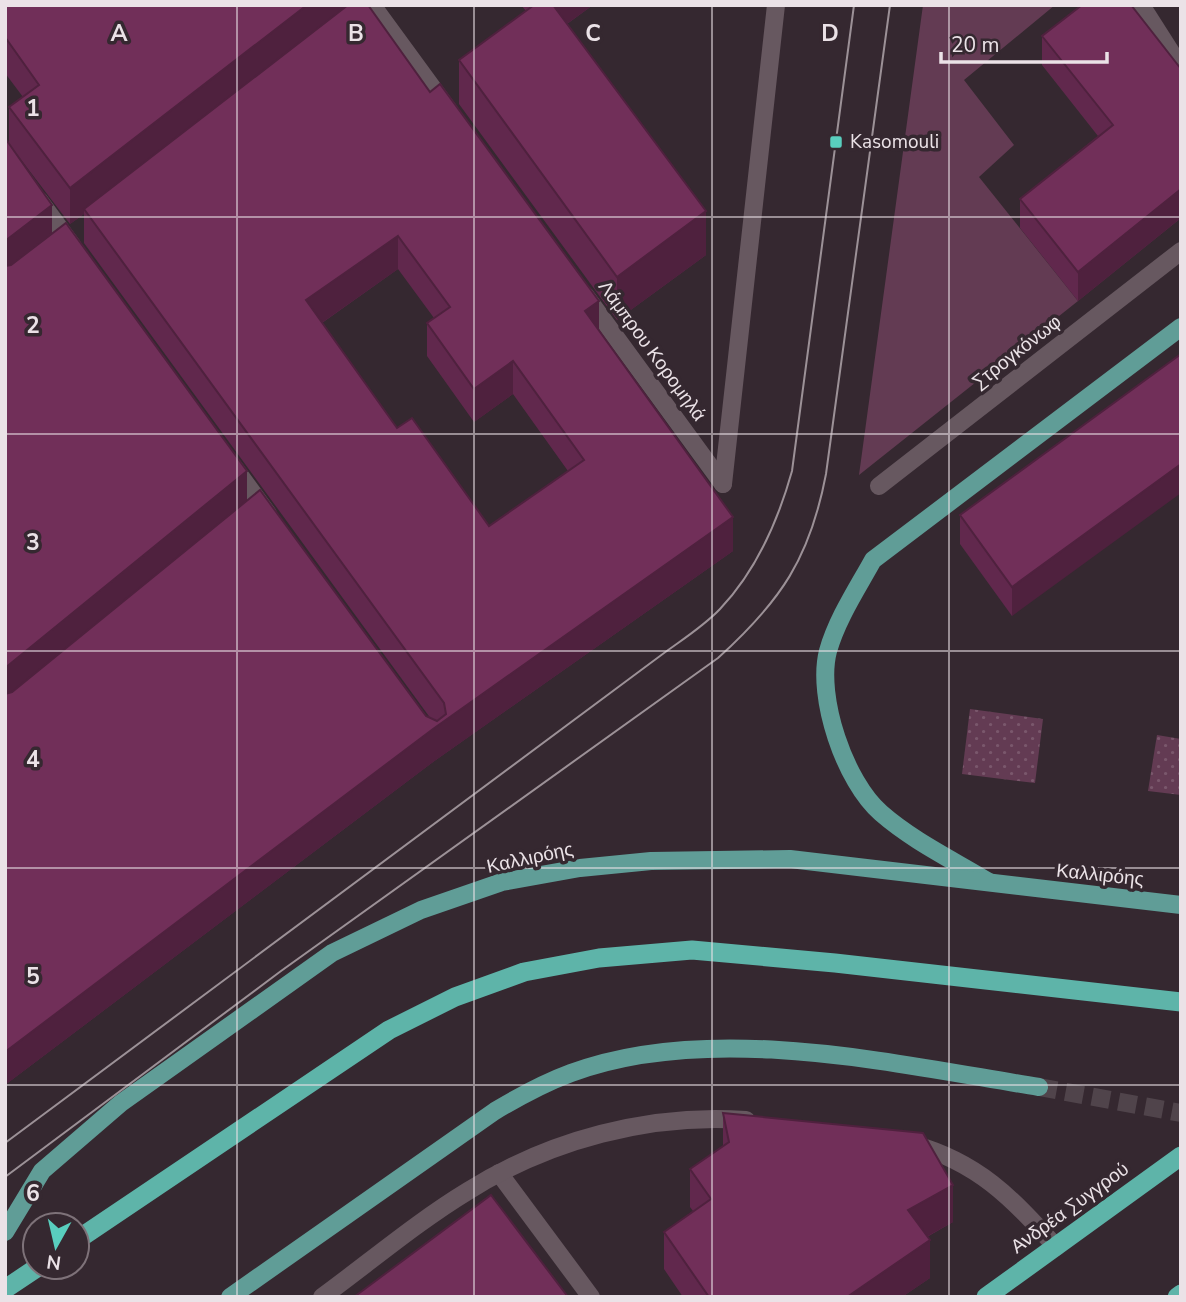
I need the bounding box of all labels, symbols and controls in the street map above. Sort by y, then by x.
text: A [110,18,128,49]
text: B [348,18,364,49]
text: C [585,18,601,49]
text: D [821,18,839,49]
scale bar [941,21,1107,65]
text: 20 m [951,31,1000,59]
text: 1 [26,93,40,124]
place label: Kasomouli [850,129,939,155]
marker: Kasomouli [828,134,844,150]
street label: Λάμπρου Κορομηλά [592,275,712,427]
street label: Στρογκόνωφ [967,309,1067,395]
text: 2 [26,310,40,341]
text: 3 [26,527,40,558]
text: 4 [26,744,40,775]
street label: Καλλιρόης [484,836,576,880]
street label: Καλλιρόης [1055,857,1145,893]
text: 5 [26,961,40,992]
street label: Ανδρέα Συγγρού [1006,1156,1134,1260]
text: 6 [26,1178,40,1209]
north arrow [21,1211,91,1281]
text: N [45,1248,63,1276]

